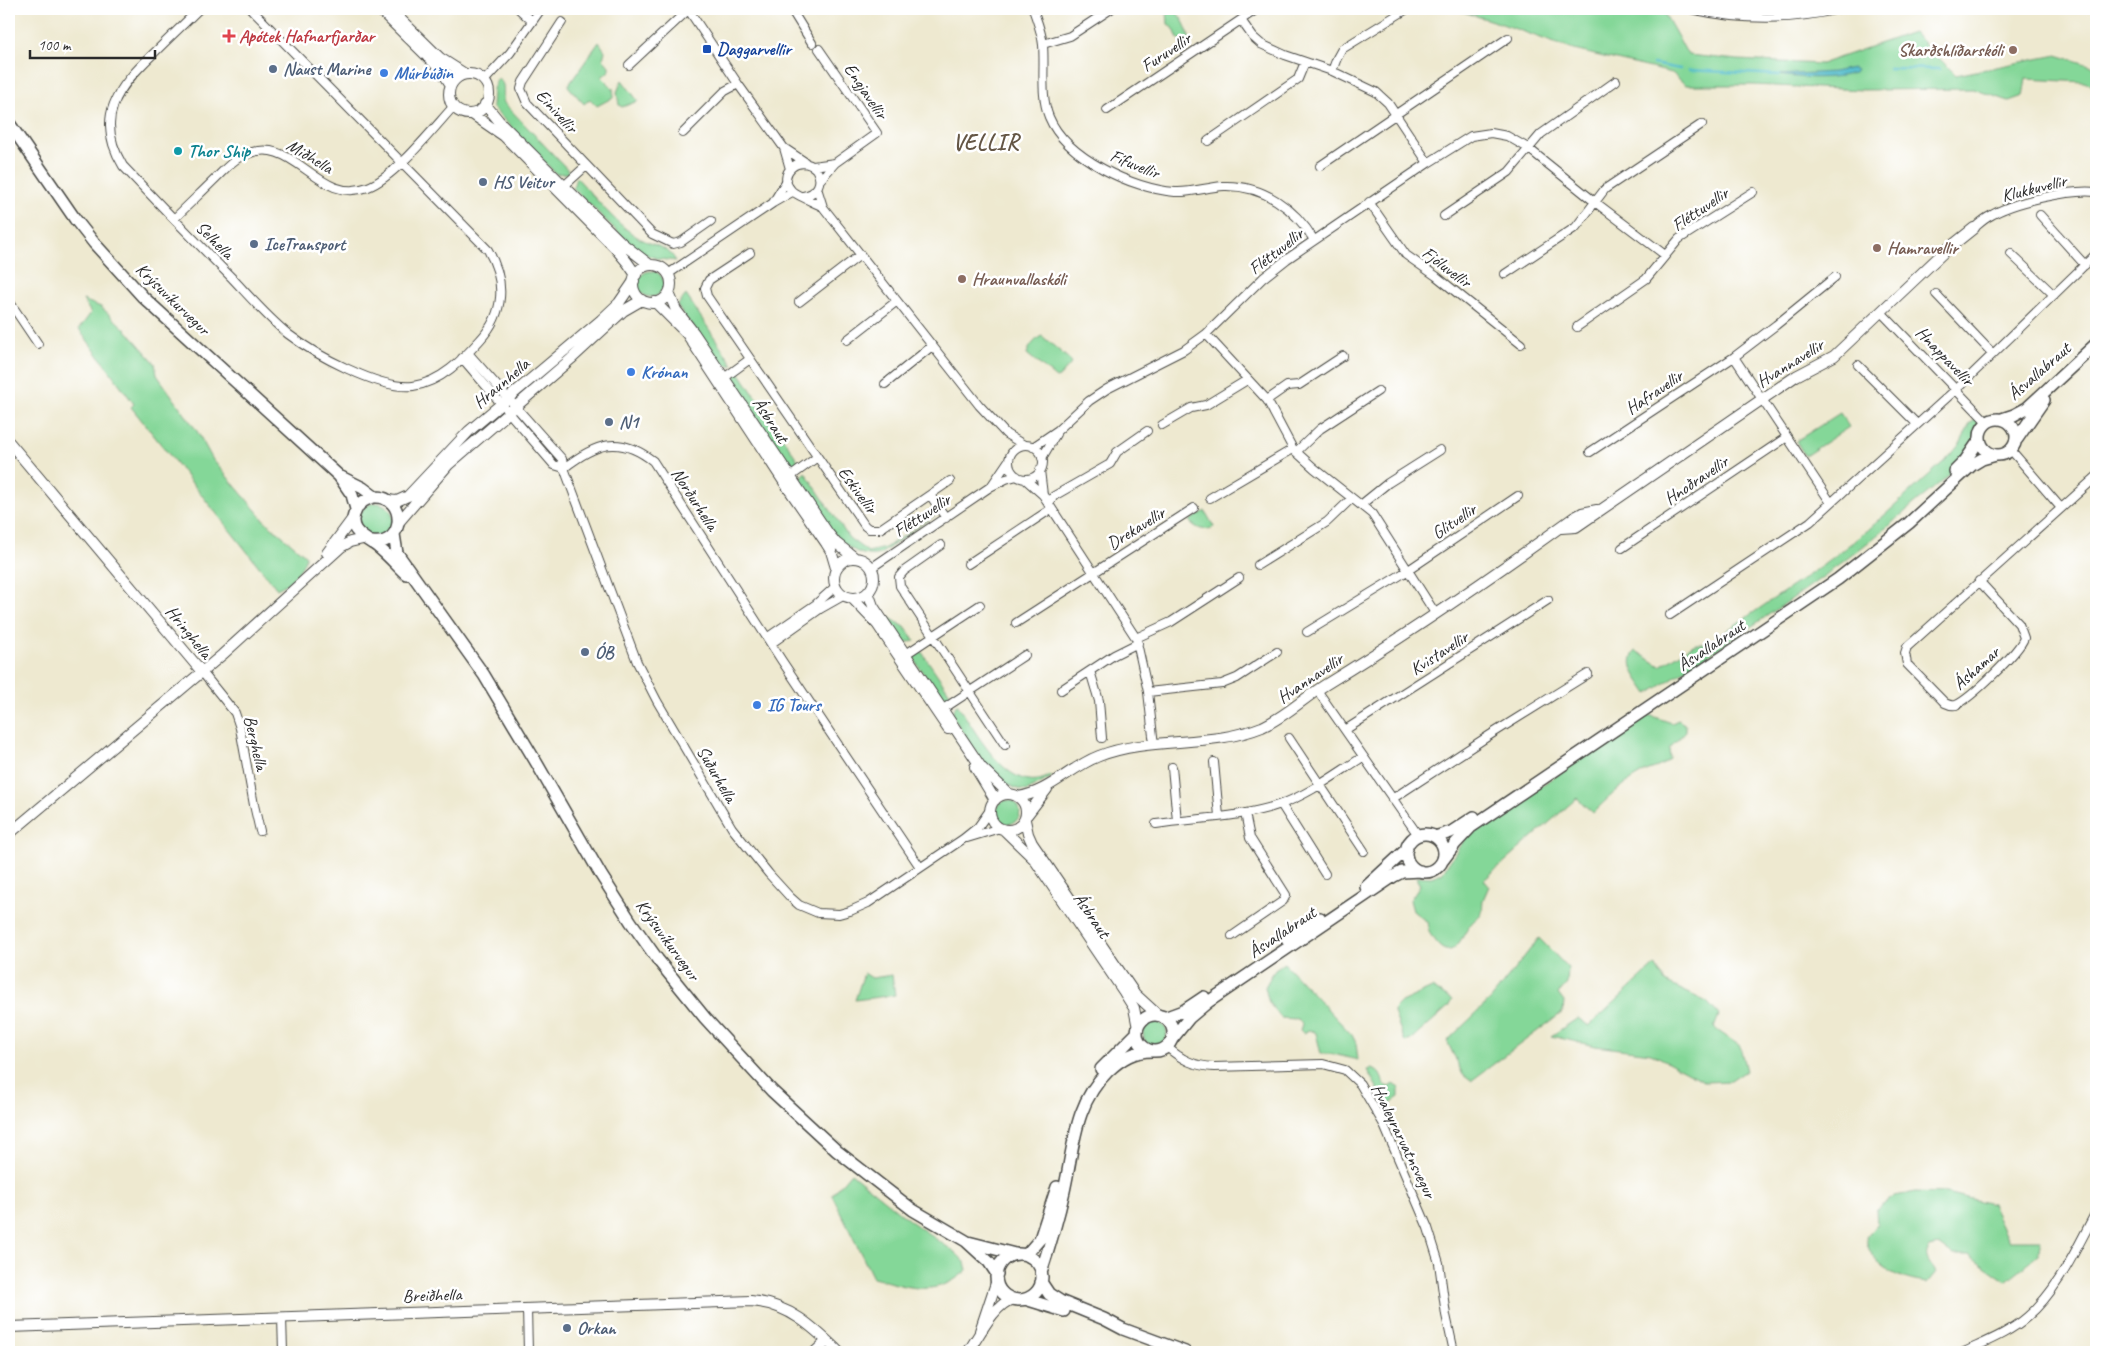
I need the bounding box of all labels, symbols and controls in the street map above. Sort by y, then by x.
place label: Apótek Hafnarfjarðar [239,25,377,47]
street label: Furuvellir [1137,27,1196,77]
scale bar [30,28,155,60]
marker: Apótek Hafnarfjarðar [223,30,235,42]
text: 100 m [38,36,72,55]
place label: Daggarvellir [717,38,793,60]
place label: Skarðshlíðarskóli [1898,39,2005,61]
marker: Daggarvellir [701,43,713,55]
marker: Skarðshlíðarskóli [2007,44,2019,56]
place label: Naust Marine [283,58,372,80]
street label: Engjavellir [839,59,894,125]
place label: Múrbúðin [394,62,454,84]
marker: Naust Marine [267,63,279,75]
marker: Múrbúðin [378,67,390,79]
street label: Einivellir [531,84,584,139]
district label: VELLIR [953,129,1021,157]
street label: Miðhella [283,134,339,179]
place label: Thor Ship [188,140,251,162]
street label: Fífuvellir [1107,144,1164,184]
marker: Thor Ship [172,145,184,157]
street label: Klukkuvellir [1999,169,2071,207]
place label: HS Veitur [493,171,556,193]
marker: HS Veitur [477,176,489,188]
street label: Fléttuvellir [1667,181,1734,236]
street label: Selhella [191,216,240,265]
street label: Fléttuvellir [1244,222,1309,279]
place label: IceTransport [264,233,347,255]
place label: Hamravellir [1887,237,1960,259]
marker: IceTransport [248,238,260,250]
street label: Fjóluvellir [1418,241,1477,293]
marker: Hamravellir [1871,242,1883,254]
street label: Krýsuvíkurvegur [131,258,216,341]
place label: Hraunvallaskóli [972,268,1068,290]
marker: Hraunvallaskóli [956,273,968,285]
street label: Hnappavellir [1911,322,1981,392]
street label: Hvannavellir [1752,332,1830,392]
street label: Ásvallabraut [2003,336,2077,404]
street label: Hraunhella [468,352,535,413]
place label: Krónan [641,361,688,383]
street label: Hafravellir [1621,364,1688,419]
marker: Krónan [625,366,637,378]
street label: Ásbraut [748,393,795,449]
place label: N1 [619,411,640,433]
marker: N1 [603,416,615,428]
street label: Hnoðravellir [1660,450,1734,509]
street label: Eskivellir [833,462,883,519]
street label: Norðurhella [667,463,724,536]
street label: Fléttuvellir [889,488,956,542]
street label: Glitvellir [1428,497,1482,544]
street label: Drekavellir [1103,501,1170,554]
street label: Hringhella [161,601,218,664]
street label: Ásvallabraut [1673,613,1751,676]
street label: Kvistavellir [1406,625,1474,680]
street label: Áshamar [1948,640,2006,695]
place label: ÓB [595,641,615,663]
marker: ÓB [579,646,591,658]
street label: Hvannavellir [1273,646,1349,708]
place label: IG Tours [767,694,822,716]
marker: IG Tours [751,699,763,711]
street label: Berghella [239,713,273,774]
street label: Suðurhella [692,742,743,808]
street label: Ásbraut [1069,888,1116,944]
street label: Krýsuvíkurvegur [631,895,706,986]
street label: Ásvallabraut [1244,900,1322,963]
street label: Hvaleyrarvatnsvegur [1367,1080,1442,1203]
street label: Breiðhella [402,1283,464,1307]
place label: Orkan [577,1317,617,1339]
marker: Orkan [561,1322,573,1334]

